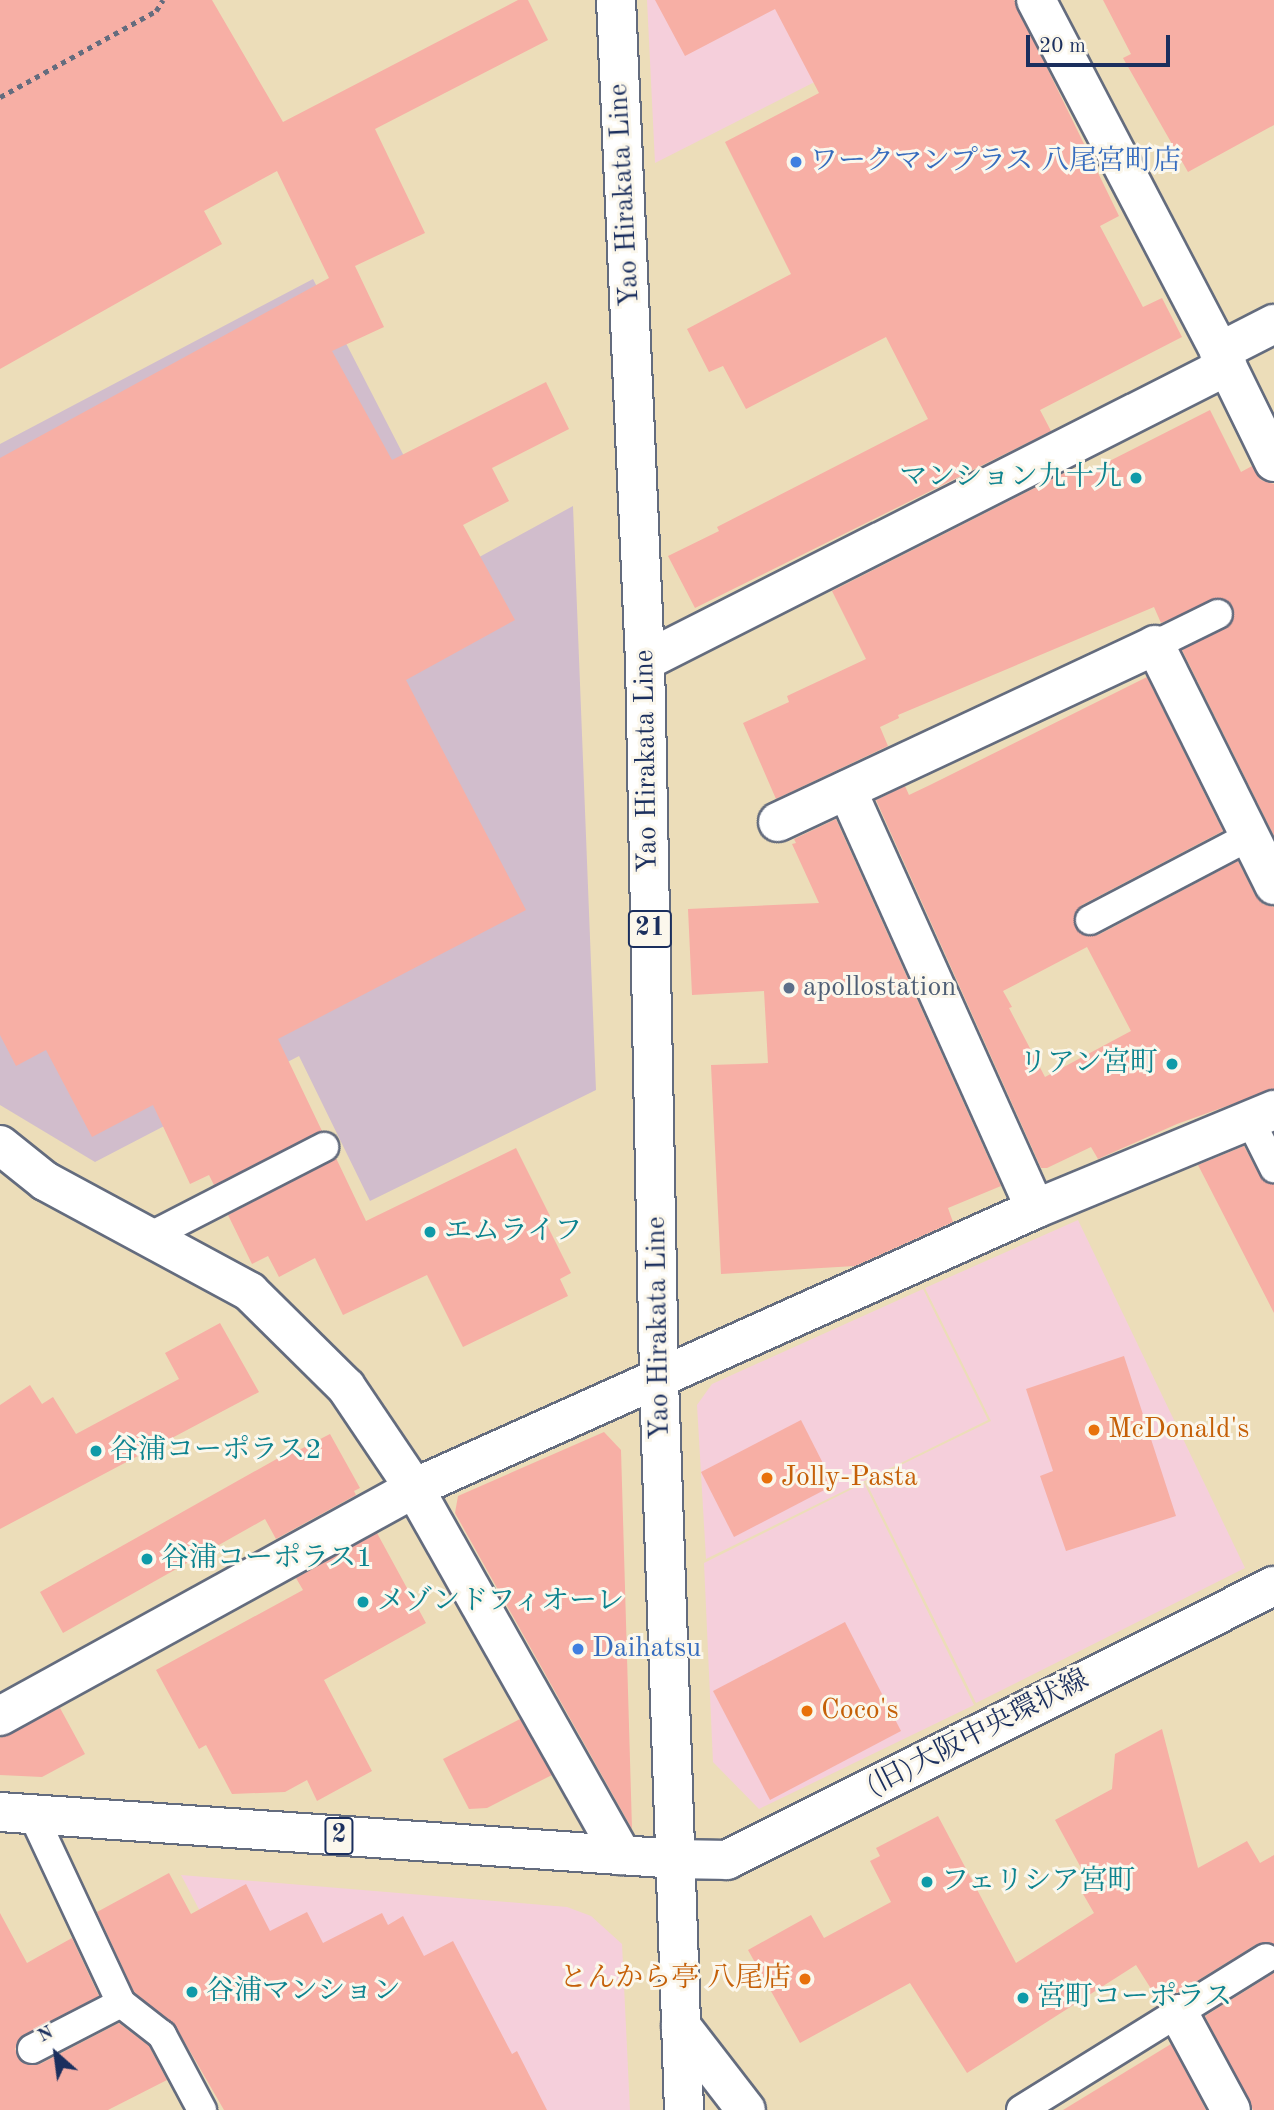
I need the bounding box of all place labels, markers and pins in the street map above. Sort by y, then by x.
place label: ワークマンプラス 八尾宮町店 [810,145,1182,179]
marker: ワークマンプラス 八尾宮町店 [788,154,804,170]
place label: マンション九十九 [898,461,1122,495]
marker: マンション九十九 [1128,470,1144,486]
place label: apollostation [803,971,956,1005]
marker: apollostation [781,980,797,996]
place label: リアン宮町 [1018,1047,1158,1081]
marker: リアン宮町 [1164,1056,1180,1072]
place label: エムライフ [444,1215,584,1249]
marker: エムライフ [422,1224,438,1240]
place label: McDonald's [1108,1413,1249,1447]
marker: McDonald's [1086,1422,1102,1438]
place label: 谷浦コーポラス2 [110,1434,322,1468]
marker: 谷浦コーポラス2 [88,1443,104,1459]
place label: Jolly-Pasta [781,1461,918,1495]
marker: Jolly-Pasta [759,1470,775,1486]
place label: 谷浦コーポラス1 [161,1542,373,1576]
marker: 谷浦コーポラス1 [139,1551,155,1567]
place label: メゾンドフィオーレ [377,1585,629,1619]
marker: メゾンドフィオーレ [355,1594,371,1610]
place label: Daihatsu [592,1632,701,1666]
marker: Daihatsu [570,1641,586,1657]
place label: Coco's [821,1694,899,1728]
marker: Coco's [799,1703,815,1719]
place label: フェリシア宮町 [941,1865,1137,1899]
marker: フェリシア宮町 [919,1874,935,1890]
place label: とんから亭 八尾店 [559,1962,791,1996]
marker: とんから亭 八尾店 [797,1971,813,1987]
place label: 谷浦マンション [206,1975,402,2009]
place label: 宮町コーポラス [1037,1981,1233,2015]
marker: 谷浦マンション [184,1984,200,2000]
marker: 宮町コーポラス [1015,1990,1031,2006]

